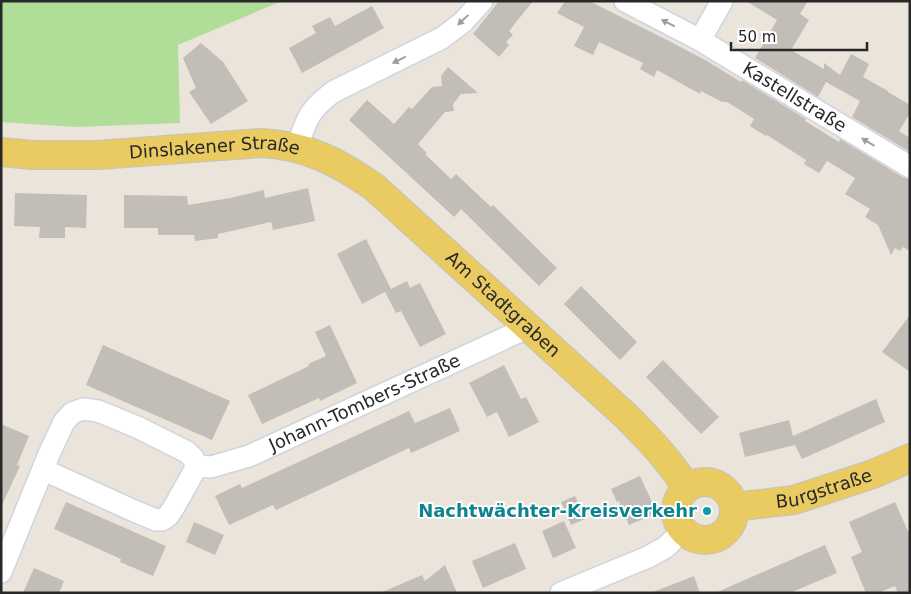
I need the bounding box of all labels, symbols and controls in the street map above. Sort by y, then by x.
one-way arrow [457,15,469,26]
one-way arrow [661,19,675,27]
scale bar [731,20,867,52]
text: 50 m [738,28,776,46]
one-way arrow [392,57,406,65]
street label: Kastellstraße [739,57,850,136]
street label: Dinslakener Straße [128,132,302,163]
one-way arrow [862,137,875,147]
street label: Am Stadtgraben [442,247,565,361]
street label: Johann-Tombers-Straße [265,349,463,456]
street label: Burgstraße [775,464,874,512]
place label: Nachtwächter-Kreisverkehr [418,500,697,521]
marker: Nachtwächter-Kreisverkehr [701,505,713,517]

